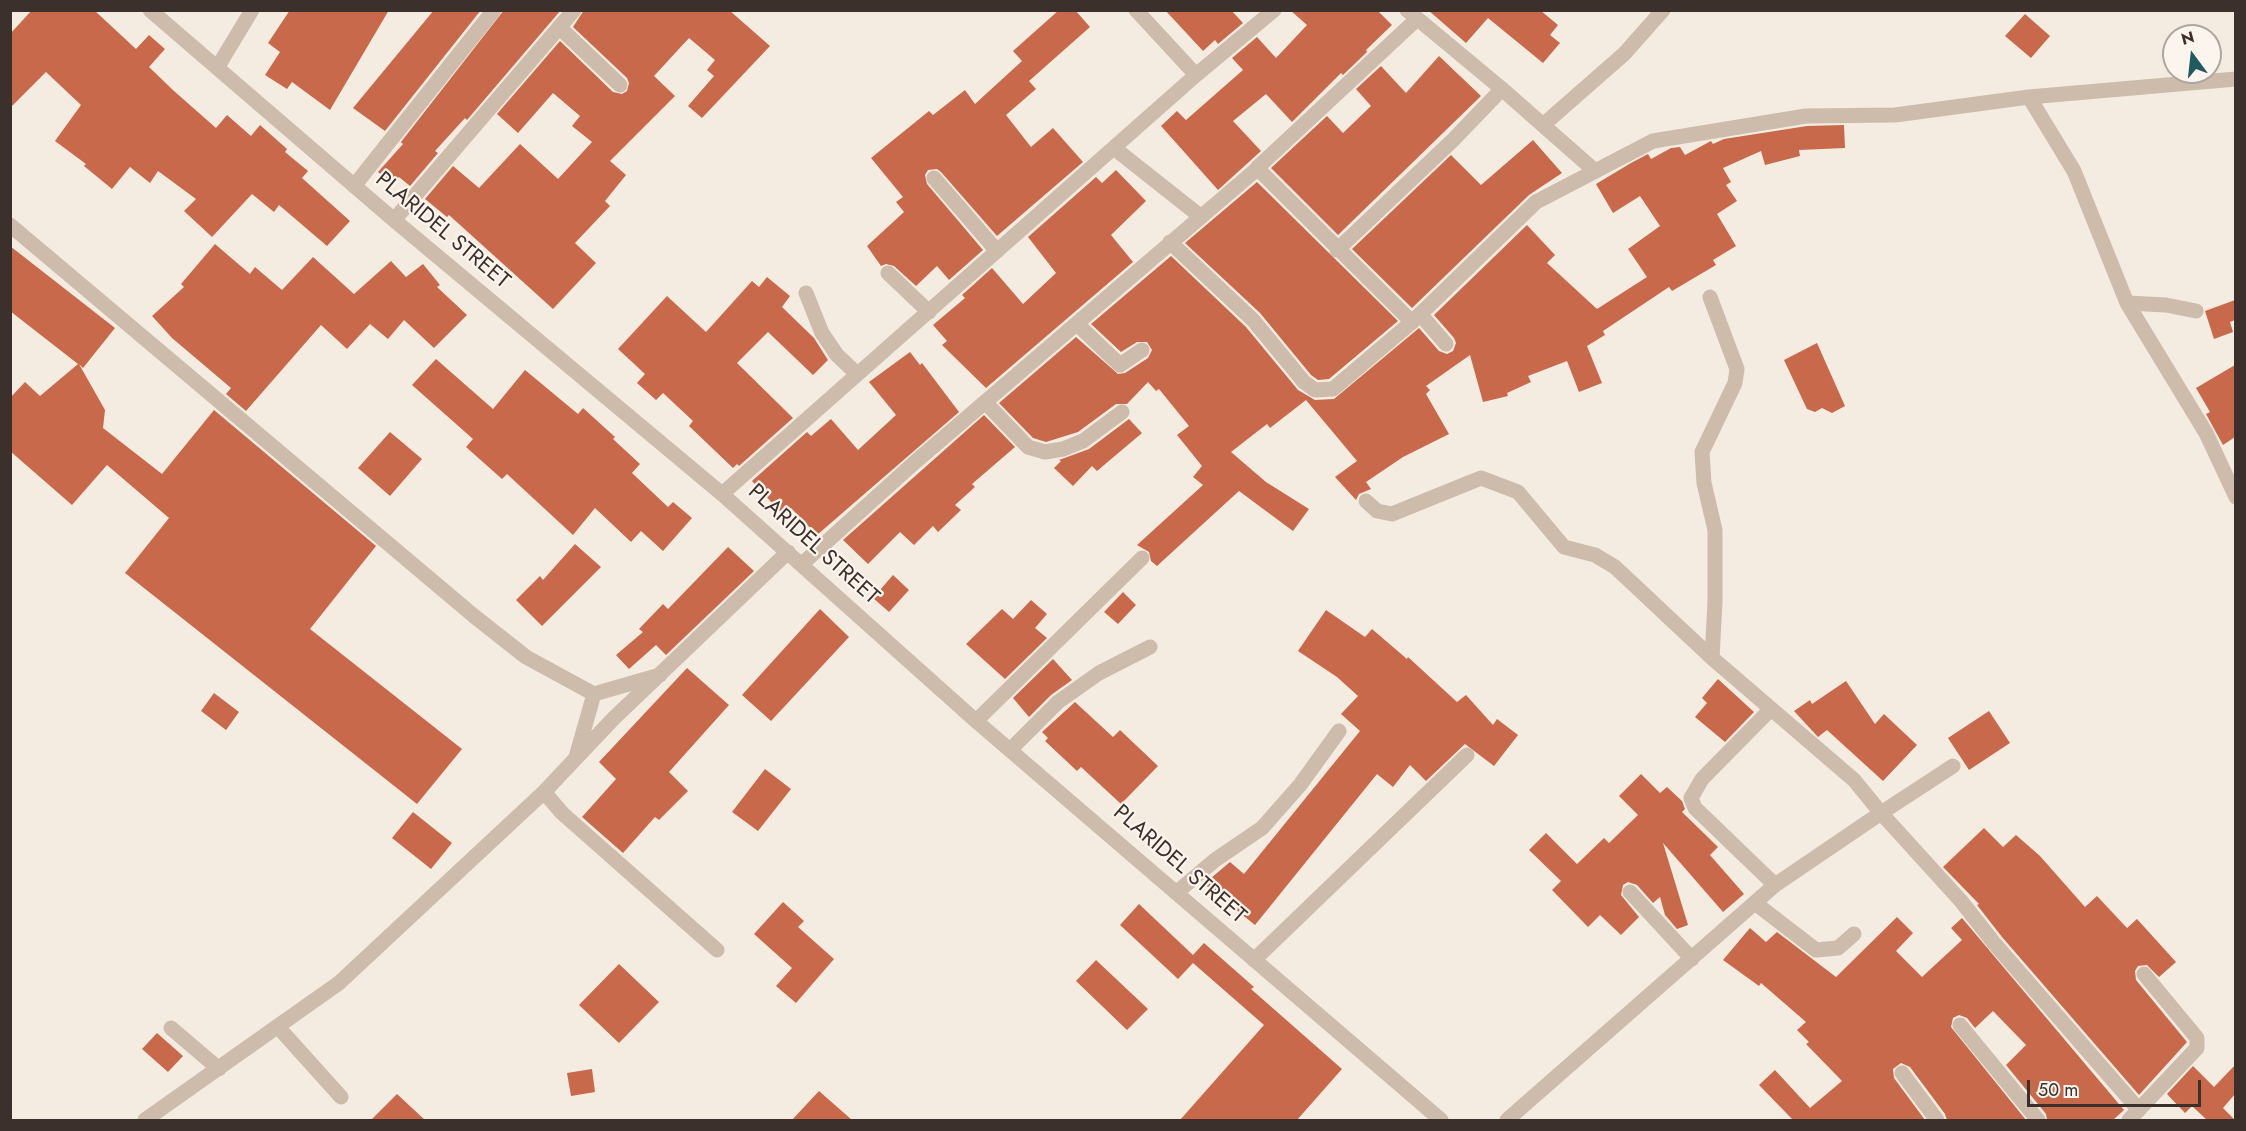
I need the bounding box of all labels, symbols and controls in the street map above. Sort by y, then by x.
north arrow [2162,24,2222,84]
text: N [2179,25,2197,51]
street label: PLARIDEL STREET [369,167,515,295]
street label: PLARIDEL STREET [742,479,884,611]
street label: PLARIDEL STREET [1107,800,1251,930]
scale bar [2030,1068,2204,1106]
text: 50 m [2038,1077,2078,1103]

